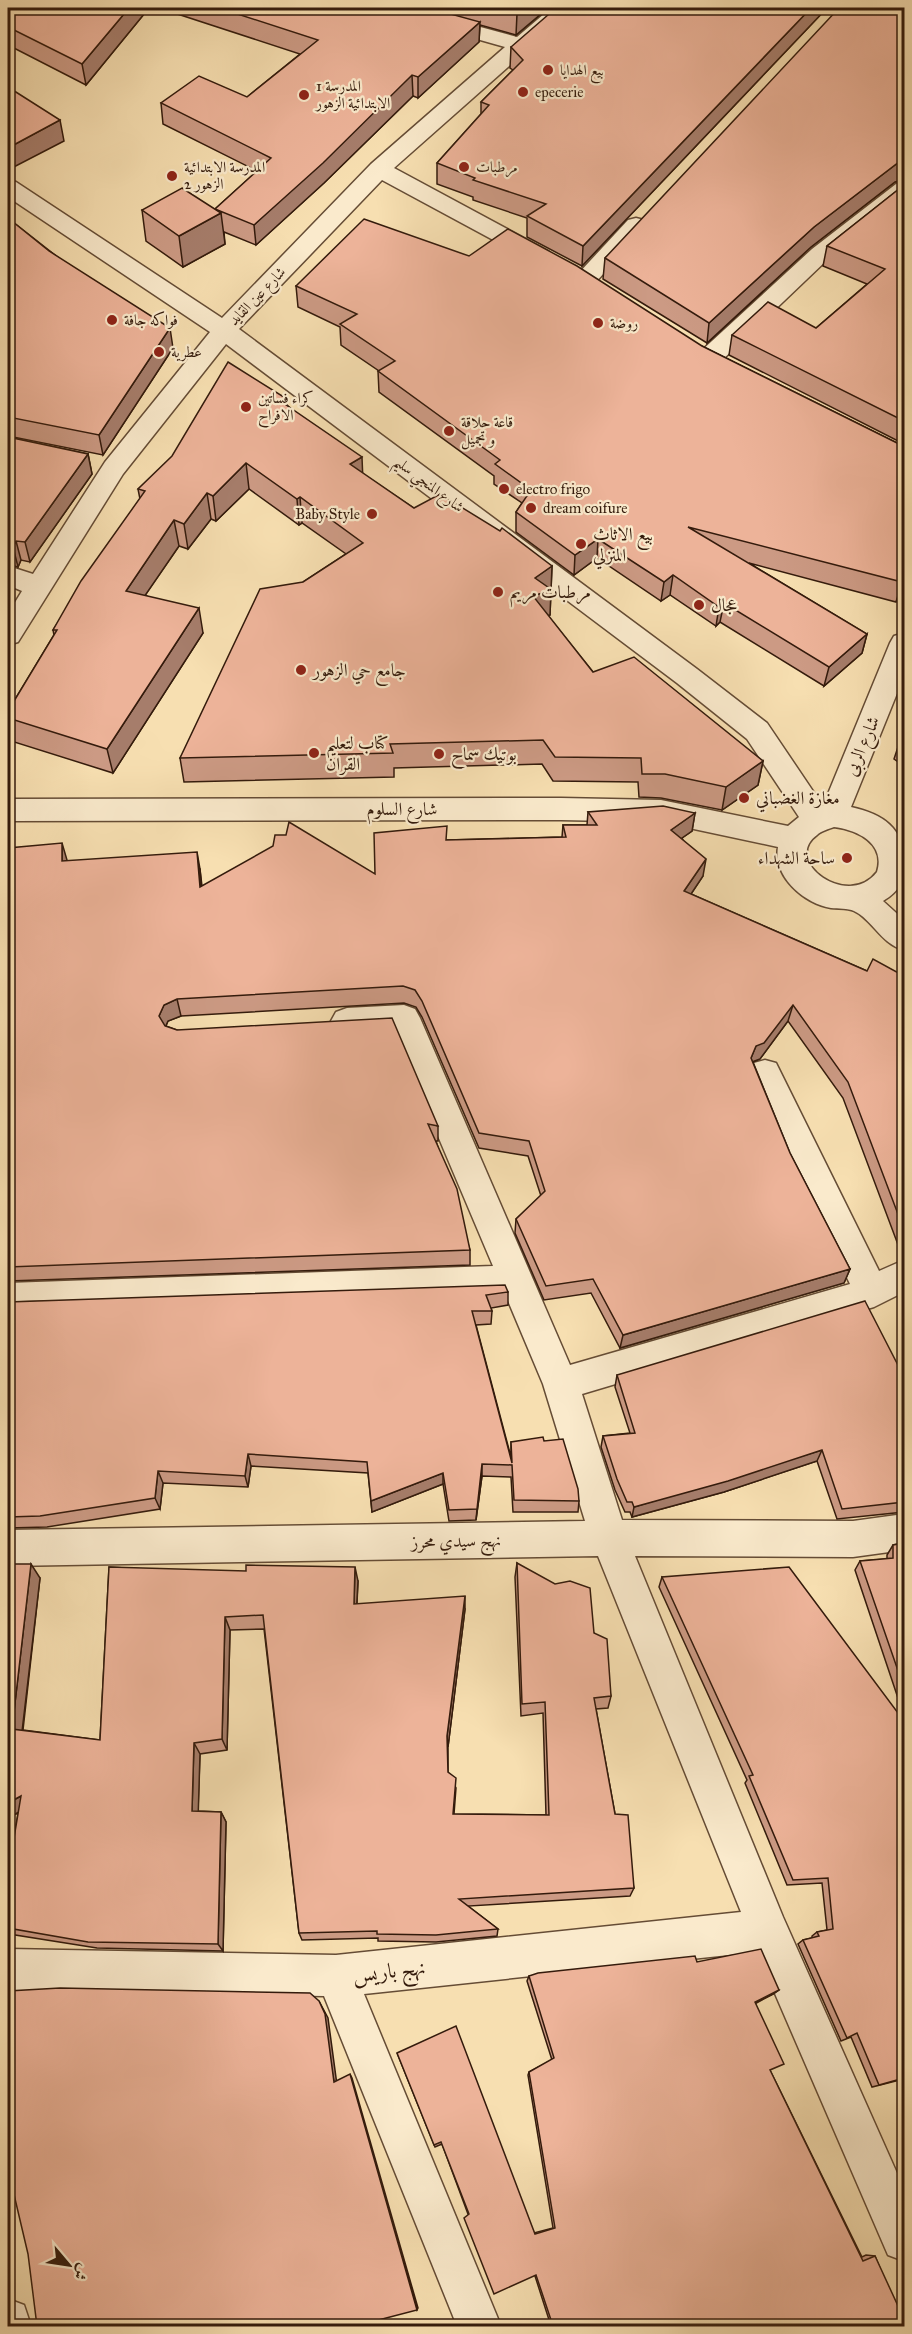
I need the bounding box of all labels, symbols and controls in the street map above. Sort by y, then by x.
place label: بيع الهدايا [560,61,604,84]
marker: بيع الهدايا [541,63,555,77]
place label: 1 المدرسة الابتدائية الزهور [314,77,390,112]
place label: epecerie [535,83,584,101]
marker: epecerie [516,85,530,99]
marker: 1 المدرسة الابتدائية الزهور [297,88,311,102]
place label: المدرسة الابتدائية الزهور 2 [184,158,265,193]
place label: مرطبات [476,158,518,178]
marker: مرطبات [457,160,471,174]
marker: المدرسة الابتدائية الزهور 2 [165,169,179,183]
street label: شارع عين القايد [225,263,292,332]
place label: فواكه جافة [124,311,178,329]
marker: فواكه جافة [105,313,119,327]
place label: روضة [610,314,638,332]
marker: روضة [591,316,605,330]
place label: عطرية [171,343,202,362]
marker: عطرية [152,345,166,359]
place label: كراء فساتين الافراح [258,389,313,428]
marker: كراء فساتين الافراح [239,400,253,414]
place label: قاعة حلاقة و تجميل [461,413,513,450]
marker: قاعة حلاقة و تجميل [442,424,456,438]
street label: شارع المنجي سليم [387,452,467,521]
place label: electro frigo [516,480,590,498]
marker: electro frigo [497,482,511,496]
place label: dream coifure [543,499,627,517]
marker: dream coifure [524,501,538,515]
place label: Baby Style [295,505,360,523]
marker: Baby Style [365,507,379,521]
place label: بيع الاثاث المنزلي [593,523,653,570]
marker: بيع الاثاث المنزلي [574,537,588,551]
place label: مرطبات مريم [510,581,591,608]
marker: مرطبات مريم [491,585,505,599]
place label: عجال [711,594,737,616]
marker: عجال [692,598,706,612]
place label: جامع حي الزهور [311,659,406,686]
marker: جامع حي الزهور [294,663,308,677]
street label: شارع الربى [840,713,888,781]
place label: كتاب لتعليم القران [326,732,389,776]
place label: بوتيك سماح [451,743,517,770]
marker: كتاب لتعليم القران [307,746,321,760]
marker: بوتيك سماح [432,747,446,761]
place label: مغازة الغضباني [756,787,840,813]
marker: مغازة الغضباني [737,791,751,805]
street label: شارع السلوم [367,798,437,825]
place label: ساحة الشهداء [758,847,835,870]
marker: ساحة الشهداء [840,851,854,865]
street label: نهج سيدي محرز [409,1529,501,1558]
street label: نهج باريس [351,1954,427,1994]
north arrow [39,2235,99,2295]
text: ش [70,2260,94,2284]

